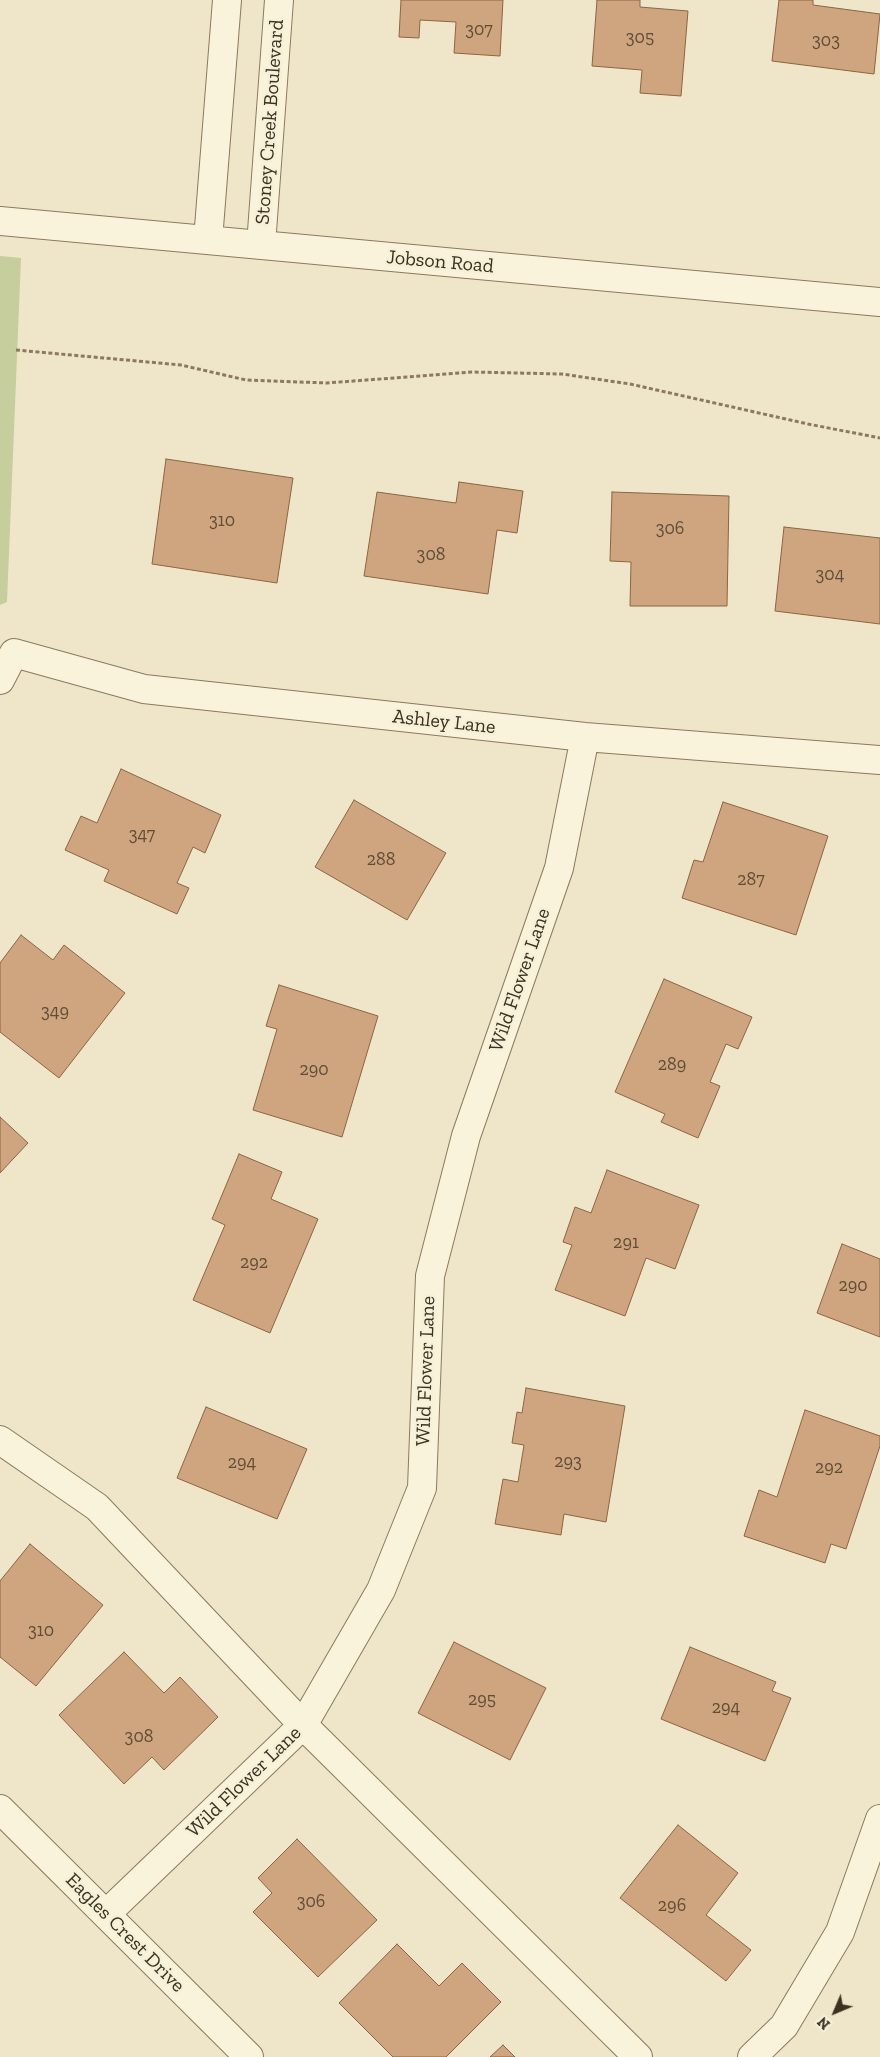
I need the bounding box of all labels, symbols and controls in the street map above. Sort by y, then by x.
street label: Stoney Creek Boulevard [251,19,289,225]
house number: 307 [465,19,493,41]
house number: 305 [626,27,654,49]
house number: 303 [812,30,840,52]
street label: Jobson Road [385,245,495,279]
house number: 310 [209,510,235,532]
house number: 306 [656,518,684,540]
house number: 308 [417,544,445,566]
house number: 304 [816,564,844,586]
street label: Ashley Lane [391,705,497,739]
house number: 347 [129,824,155,846]
house number: 288 [367,849,395,871]
house number: 287 [737,869,765,891]
street label: Wild Flower Lane [484,905,556,1055]
house number: 349 [41,1001,69,1023]
house number: 289 [658,1054,686,1076]
house number: 290 [299,1059,329,1081]
house number: 291 [613,1232,639,1254]
house number: 292 [240,1252,268,1274]
house number: 290 [838,1275,868,1297]
street label: Wild Flower Lane [411,1296,441,1446]
house number: 293 [554,1451,582,1473]
house number: 294 [228,1452,256,1474]
house number: 292 [815,1457,843,1479]
house number: 310 [28,1620,54,1642]
house number: 295 [468,1689,496,1711]
house number: 294 [712,1697,740,1719]
street label: Wild Flower Lane [182,1721,306,1843]
house number: 308 [125,1726,153,1748]
street label: Eagles Crest Drive [60,1868,190,1998]
house number: 306 [297,1891,325,1913]
house number: 296 [658,1895,686,1917]
north arrow [810,1987,860,2037]
text: N [814,2013,834,2033]

